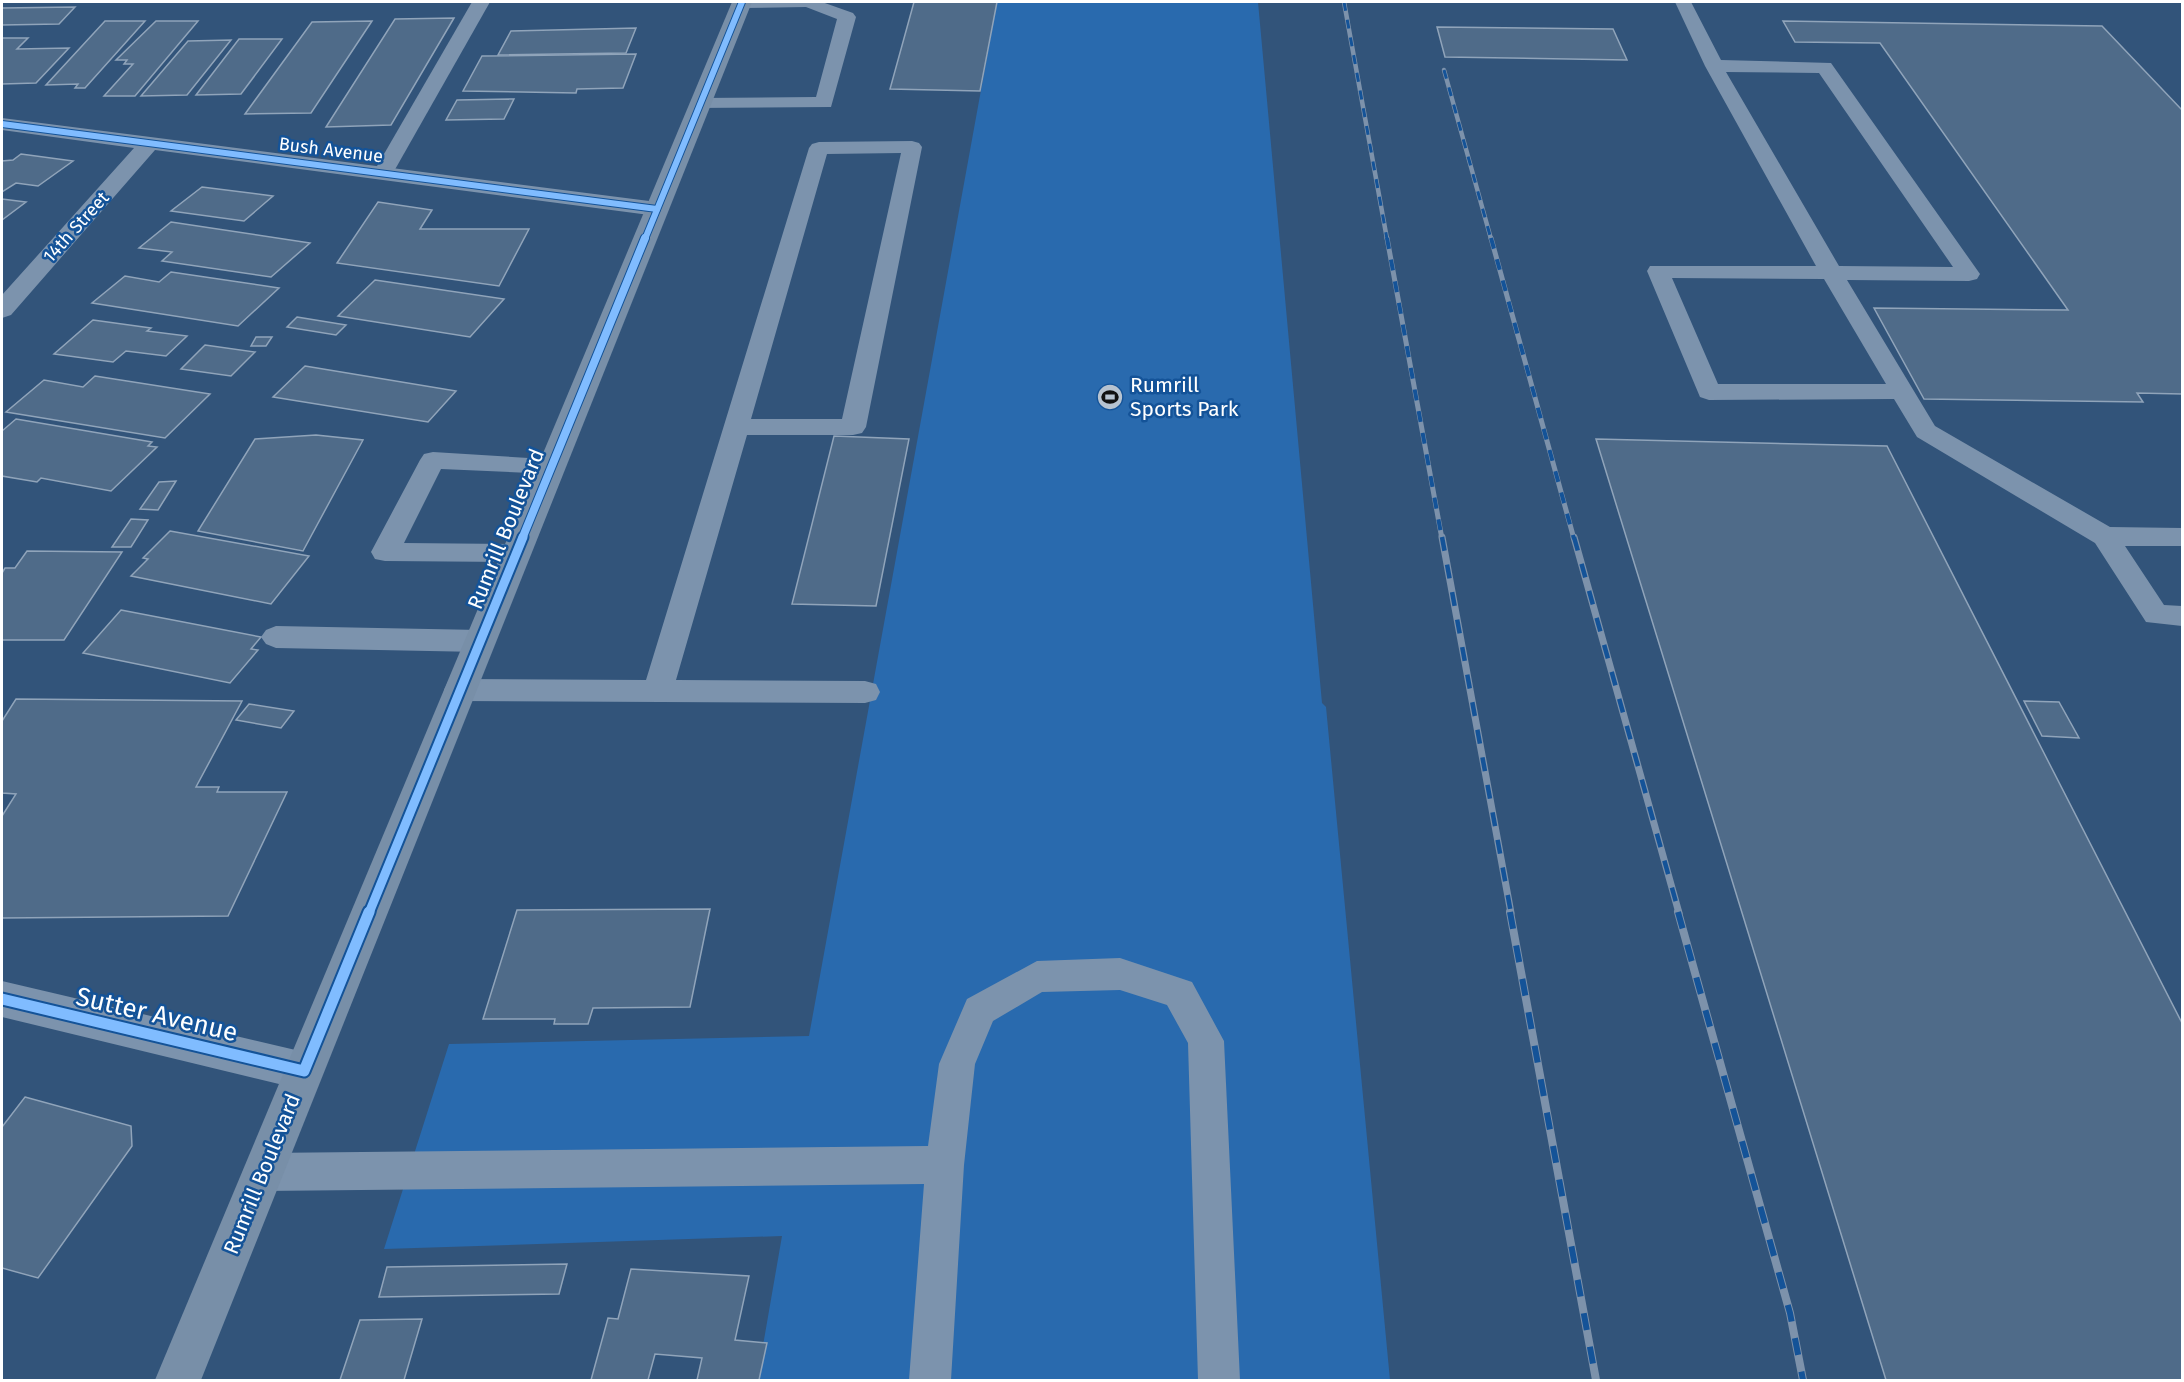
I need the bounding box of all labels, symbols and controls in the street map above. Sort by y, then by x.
street label: Bush Avenue [278,133,384,167]
street label: 14th Street [38,187,114,267]
place label: Rumrill Sports Park [1130,372,1239,422]
sports icon: Rumrill Sports Park [1095,382,1125,412]
street label: Rumrill Boulevard [462,445,550,613]
street label: Sutter Avenue [73,981,241,1048]
street label: Rumrill Boulevard [218,1090,306,1258]

